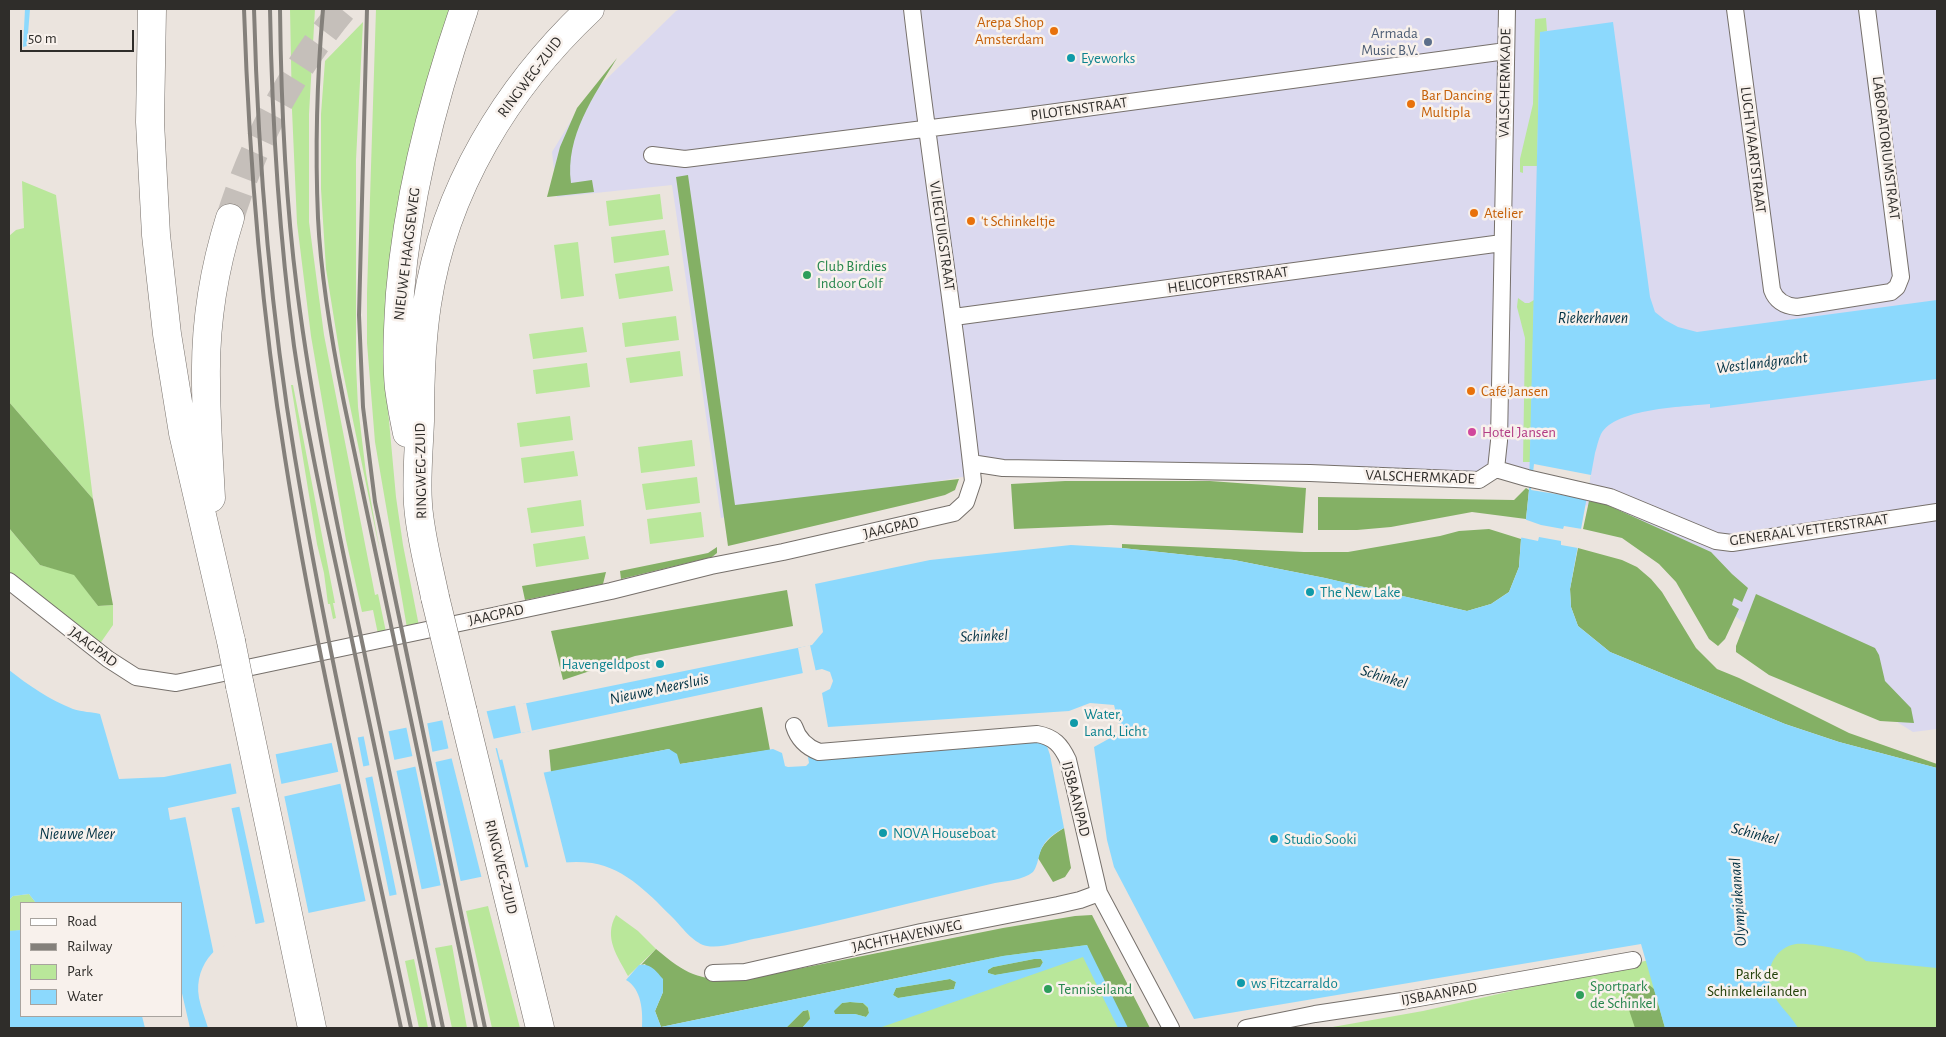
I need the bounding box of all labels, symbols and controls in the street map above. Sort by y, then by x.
place label: Arepa Shop Amsterdam [975,13,1044,48]
scale bar [22,20,136,52]
place label: Armada Music B.V. [1361,24,1418,59]
marker: Arepa Shop Amsterdam [1048,25,1060,37]
street label: VALSCHERMKADE [1495,28,1515,138]
text: 50 m [28,31,57,46]
street label: RINGWEG-ZUID [494,33,566,121]
marker: Armada Music B.V. [1422,36,1434,48]
place label: Eyeworks [1081,49,1135,67]
marker: Eyeworks [1065,52,1077,64]
street label: LABORATORIUMSTRAAT [1868,75,1904,221]
place label: Bar Dancing Multipla [1421,86,1492,121]
street label: LUCHTVAARTSTRAAT [1736,86,1770,214]
street label: PILOTENSTRAAT [1029,93,1129,125]
marker: Bar Dancing Multipla [1405,98,1417,110]
street label: VLIEGTUIGSTRAAT [925,180,959,292]
street label: NIEUWE HAAGSEWEG [390,186,424,322]
place label: Atelier [1484,204,1523,222]
marker: Atelier [1468,207,1480,219]
place label: 't Schinkeltje [981,212,1055,230]
marker: 't Schinkeltje [965,215,977,227]
place label: Club Birdies Indoor Golf [817,257,887,292]
street label: HELICOPTERSTRAAT [1166,263,1290,297]
marker: Club Birdies Indoor Golf [801,269,813,281]
water label: Riekerhaven [1558,308,1628,328]
water label: Westlandgracht [1715,348,1809,378]
place label: Café Jansen [1481,382,1548,400]
marker: Café Jansen [1465,385,1477,397]
street label: RINGWEG-ZUID [411,423,431,519]
place label: Hotel Jansen [1482,423,1556,441]
marker: Hotel Jansen [1466,426,1478,438]
street label: VALSCHERMKADE [1365,466,1475,488]
street label: GENERAAL VETTERSTRAAT [1728,510,1890,550]
street label: JAAGPAD [862,513,920,543]
place label: The New Lake [1320,583,1401,601]
marker: The New Lake [1304,586,1316,598]
street label: JAAGPAD [467,600,525,630]
street label: JAAGPAD [65,623,121,671]
water label: Schinkel [960,626,1008,646]
place label: Havengeldpost [561,655,650,673]
marker: Havengeldpost [654,658,666,670]
water label: Schinkel [1358,661,1410,693]
water label: Nieuwe Meersluis [608,669,710,709]
place label: Water, Land, Licht [1084,705,1147,740]
marker: Water, Land, Licht [1068,717,1080,729]
street label: IJSBAANPAD [1058,760,1094,838]
street label: RINGWEG-ZUID [481,818,521,916]
water label: Schinkel [1729,819,1781,849]
water label: Nieuwe Meer [39,824,115,844]
place label: NOVA Houseboat [893,824,996,842]
marker: NOVA Houseboat [877,827,889,839]
place label: Studio Sooki [1284,830,1357,848]
marker: Studio Sooki [1268,833,1280,845]
water label: Olympiakanaal [1725,857,1751,947]
legend [20,902,182,1017]
text: Road [67,914,97,929]
street label: JACHTHAVENWEG [850,916,964,956]
text: Railway [67,939,112,954]
text: Park [67,964,93,979]
park label: Park de Schinkeleilanden [1707,965,1807,1000]
place label: ws Fitzcarraldo [1251,974,1338,992]
marker: ws Fitzcarraldo [1235,977,1247,989]
place label: Sportpark de Schinkel [1590,977,1656,1012]
street label: IJSBAANPAD [1400,978,1478,1010]
place label: Tenniseiland [1058,980,1132,998]
marker: Tenniseiland [1042,983,1054,995]
text: Water [67,989,103,1004]
marker: Sportpark de Schinkel [1574,989,1586,1001]

